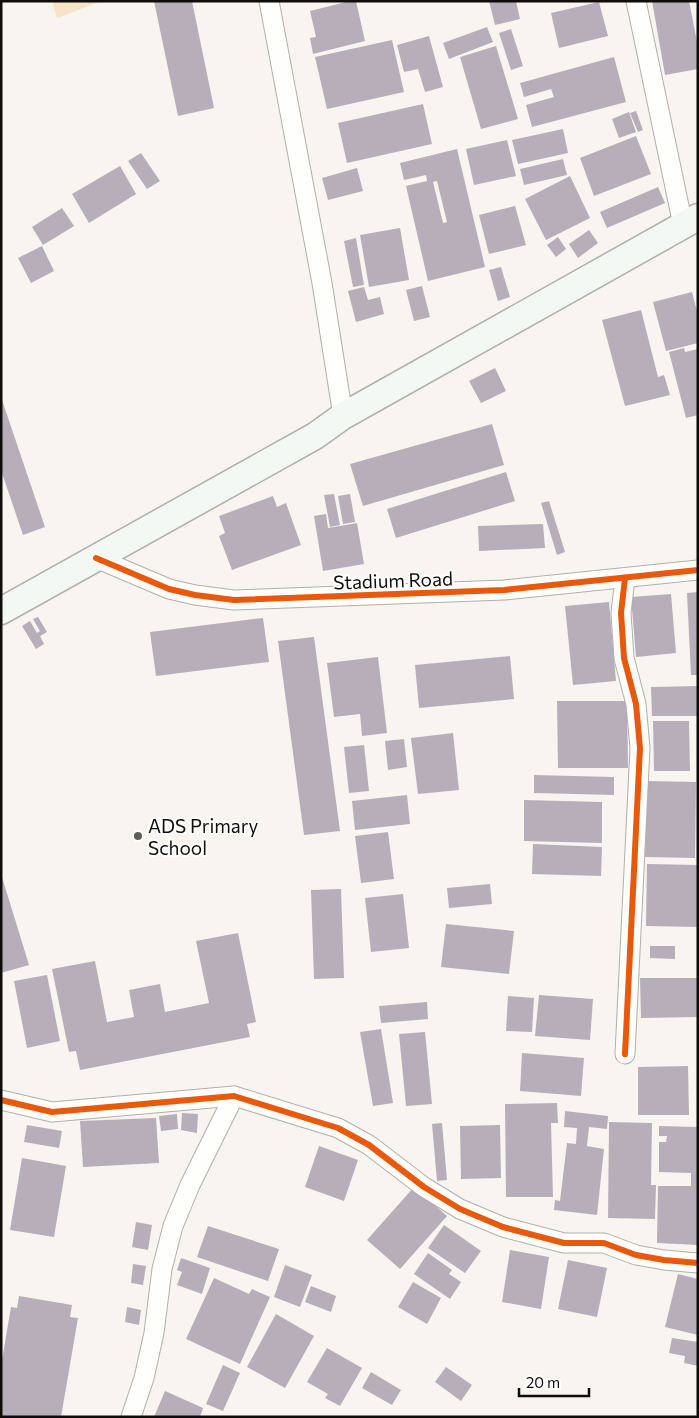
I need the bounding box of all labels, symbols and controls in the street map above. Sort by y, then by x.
street label: Stadium Road [333,566,453,594]
place label: ADS Primary School [148,814,258,859]
marker: ADS Primary School [132,830,144,842]
scale bar [519,1366,589,1398]
text: 20 m [526,1373,560,1391]

